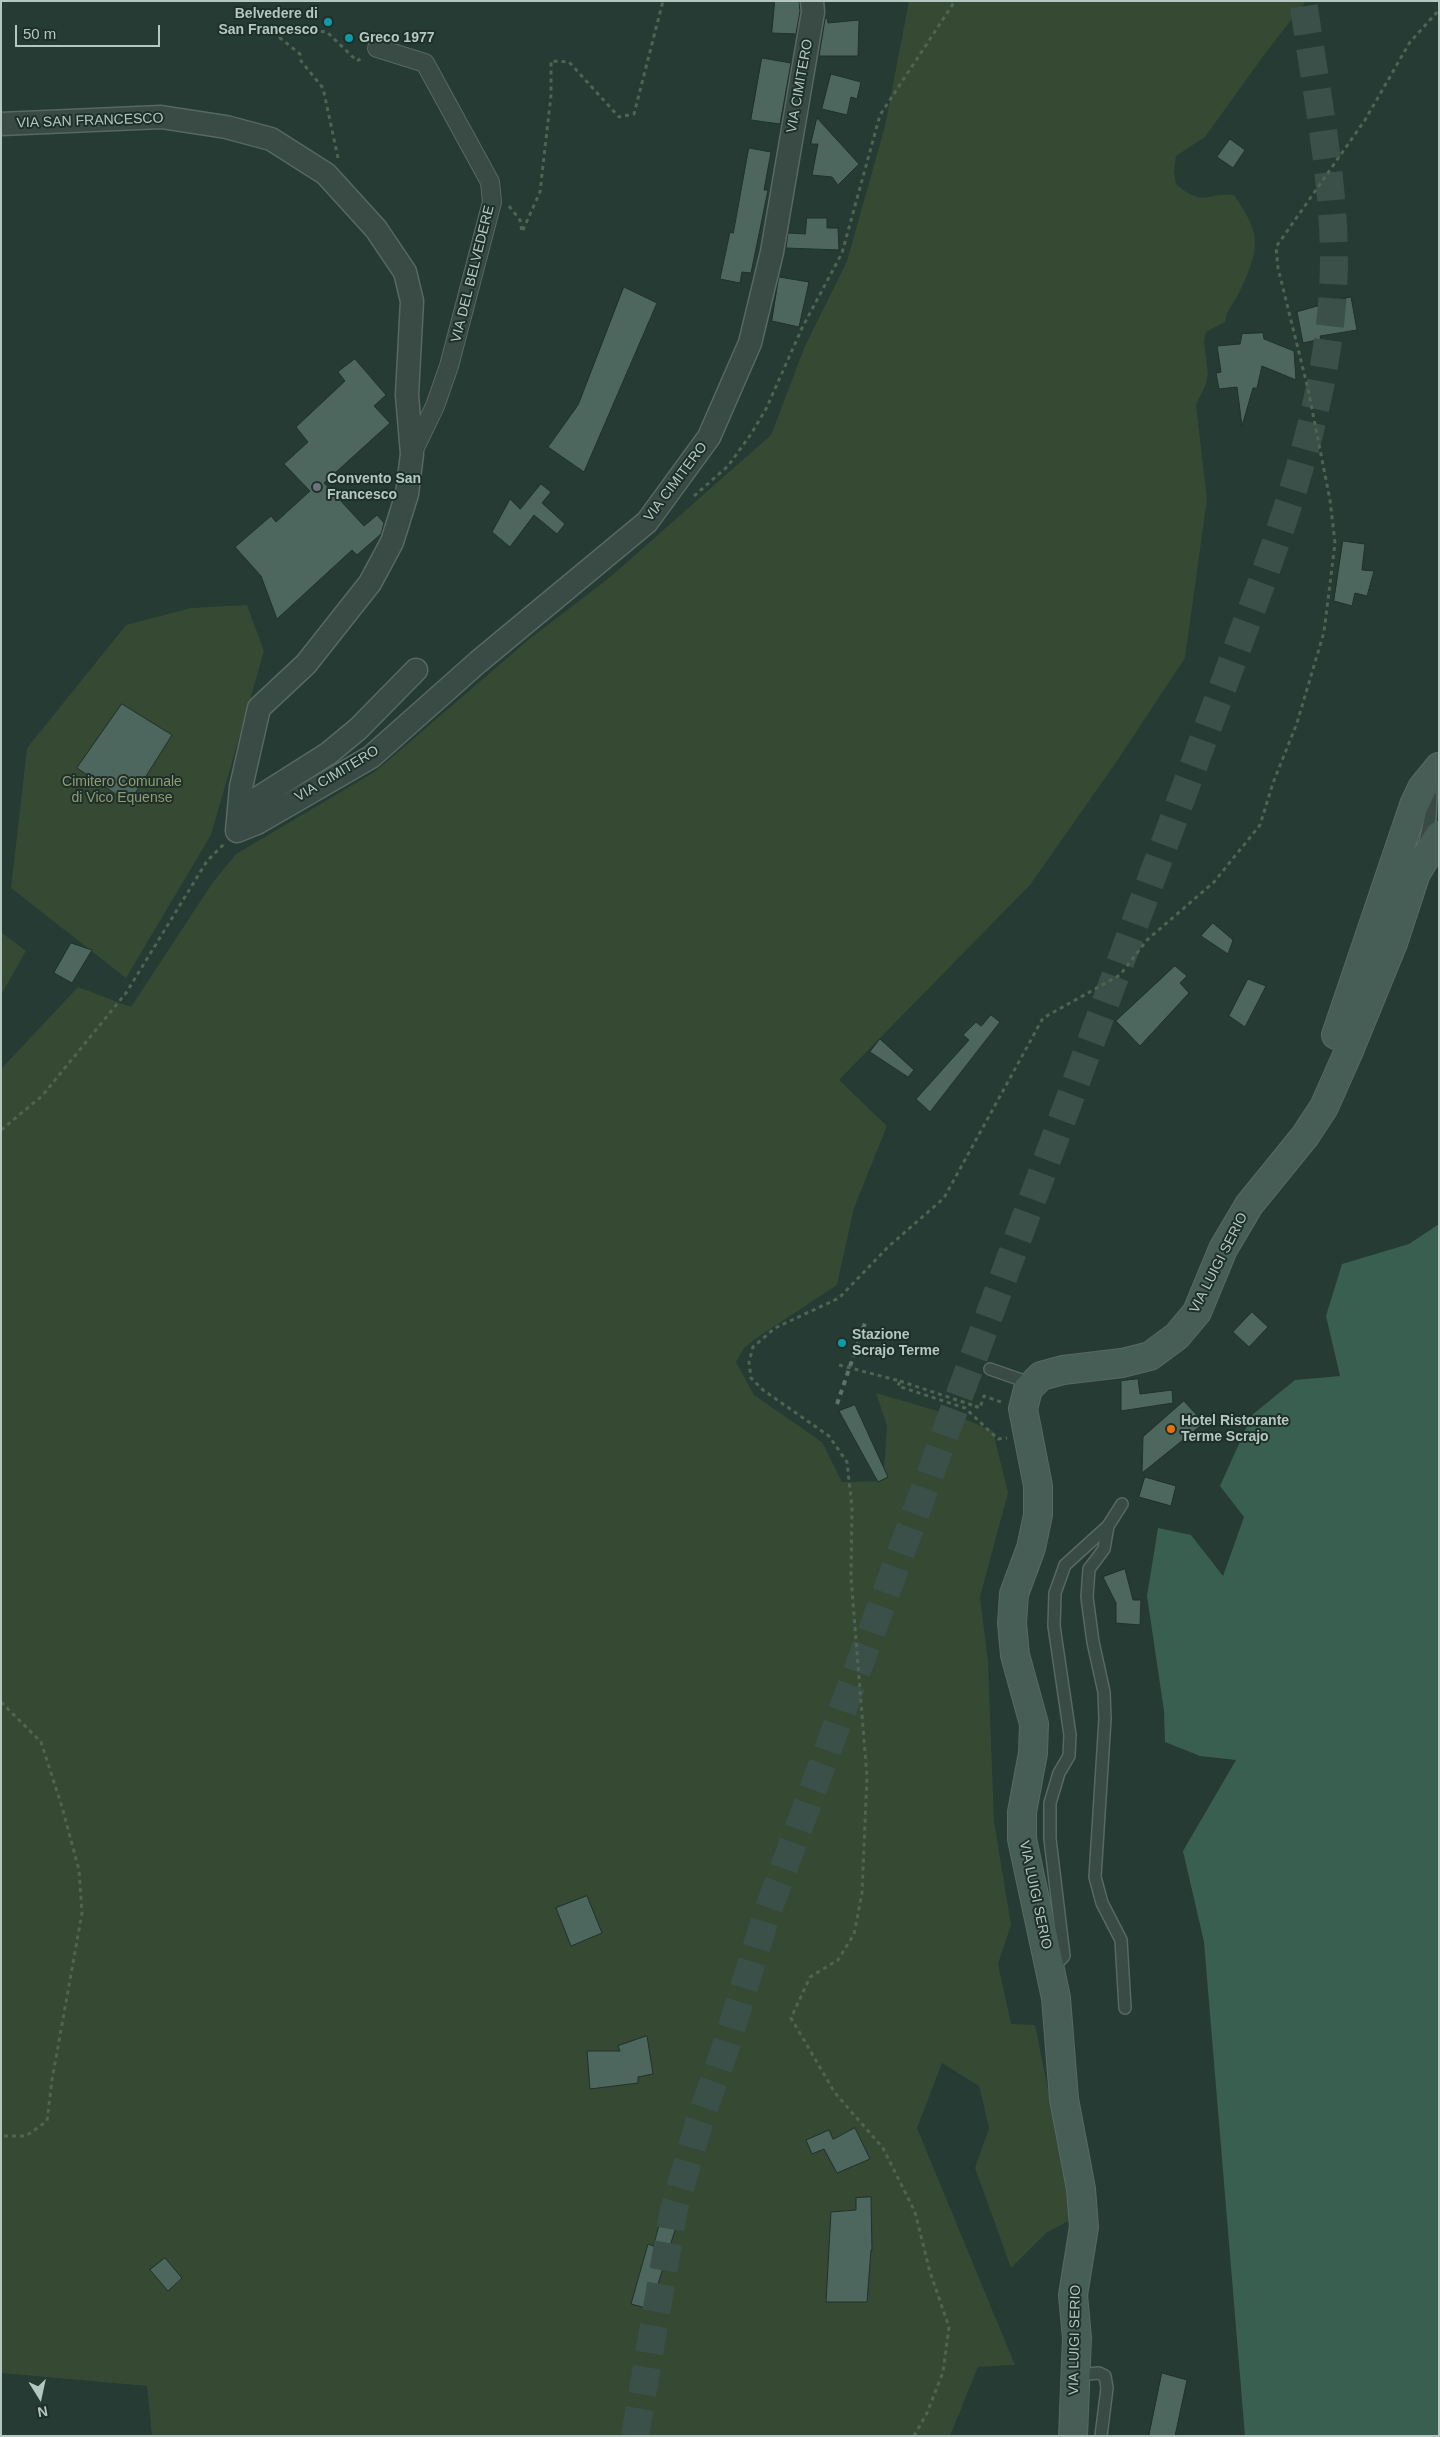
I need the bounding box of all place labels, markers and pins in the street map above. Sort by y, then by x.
place label: Belvedere di San Francesco [218,6,318,38]
marker: Belvedere di San Francesco [322,16,334,28]
place label: Greco 1977 [359,30,434,46]
marker: Greco 1977 [343,32,355,44]
place label: Convento San Francesco [327,471,421,504]
marker: Convento San Francesco [311,481,323,493]
place label: Stazione Scrajo Terme [852,1327,940,1360]
marker: Stazione Scrajo Terme [836,1337,848,1349]
place label: Hotel Ristorante Terme Scrajo [1181,1413,1289,1445]
marker: Hotel Ristorante Terme Scrajo [1165,1423,1177,1435]

